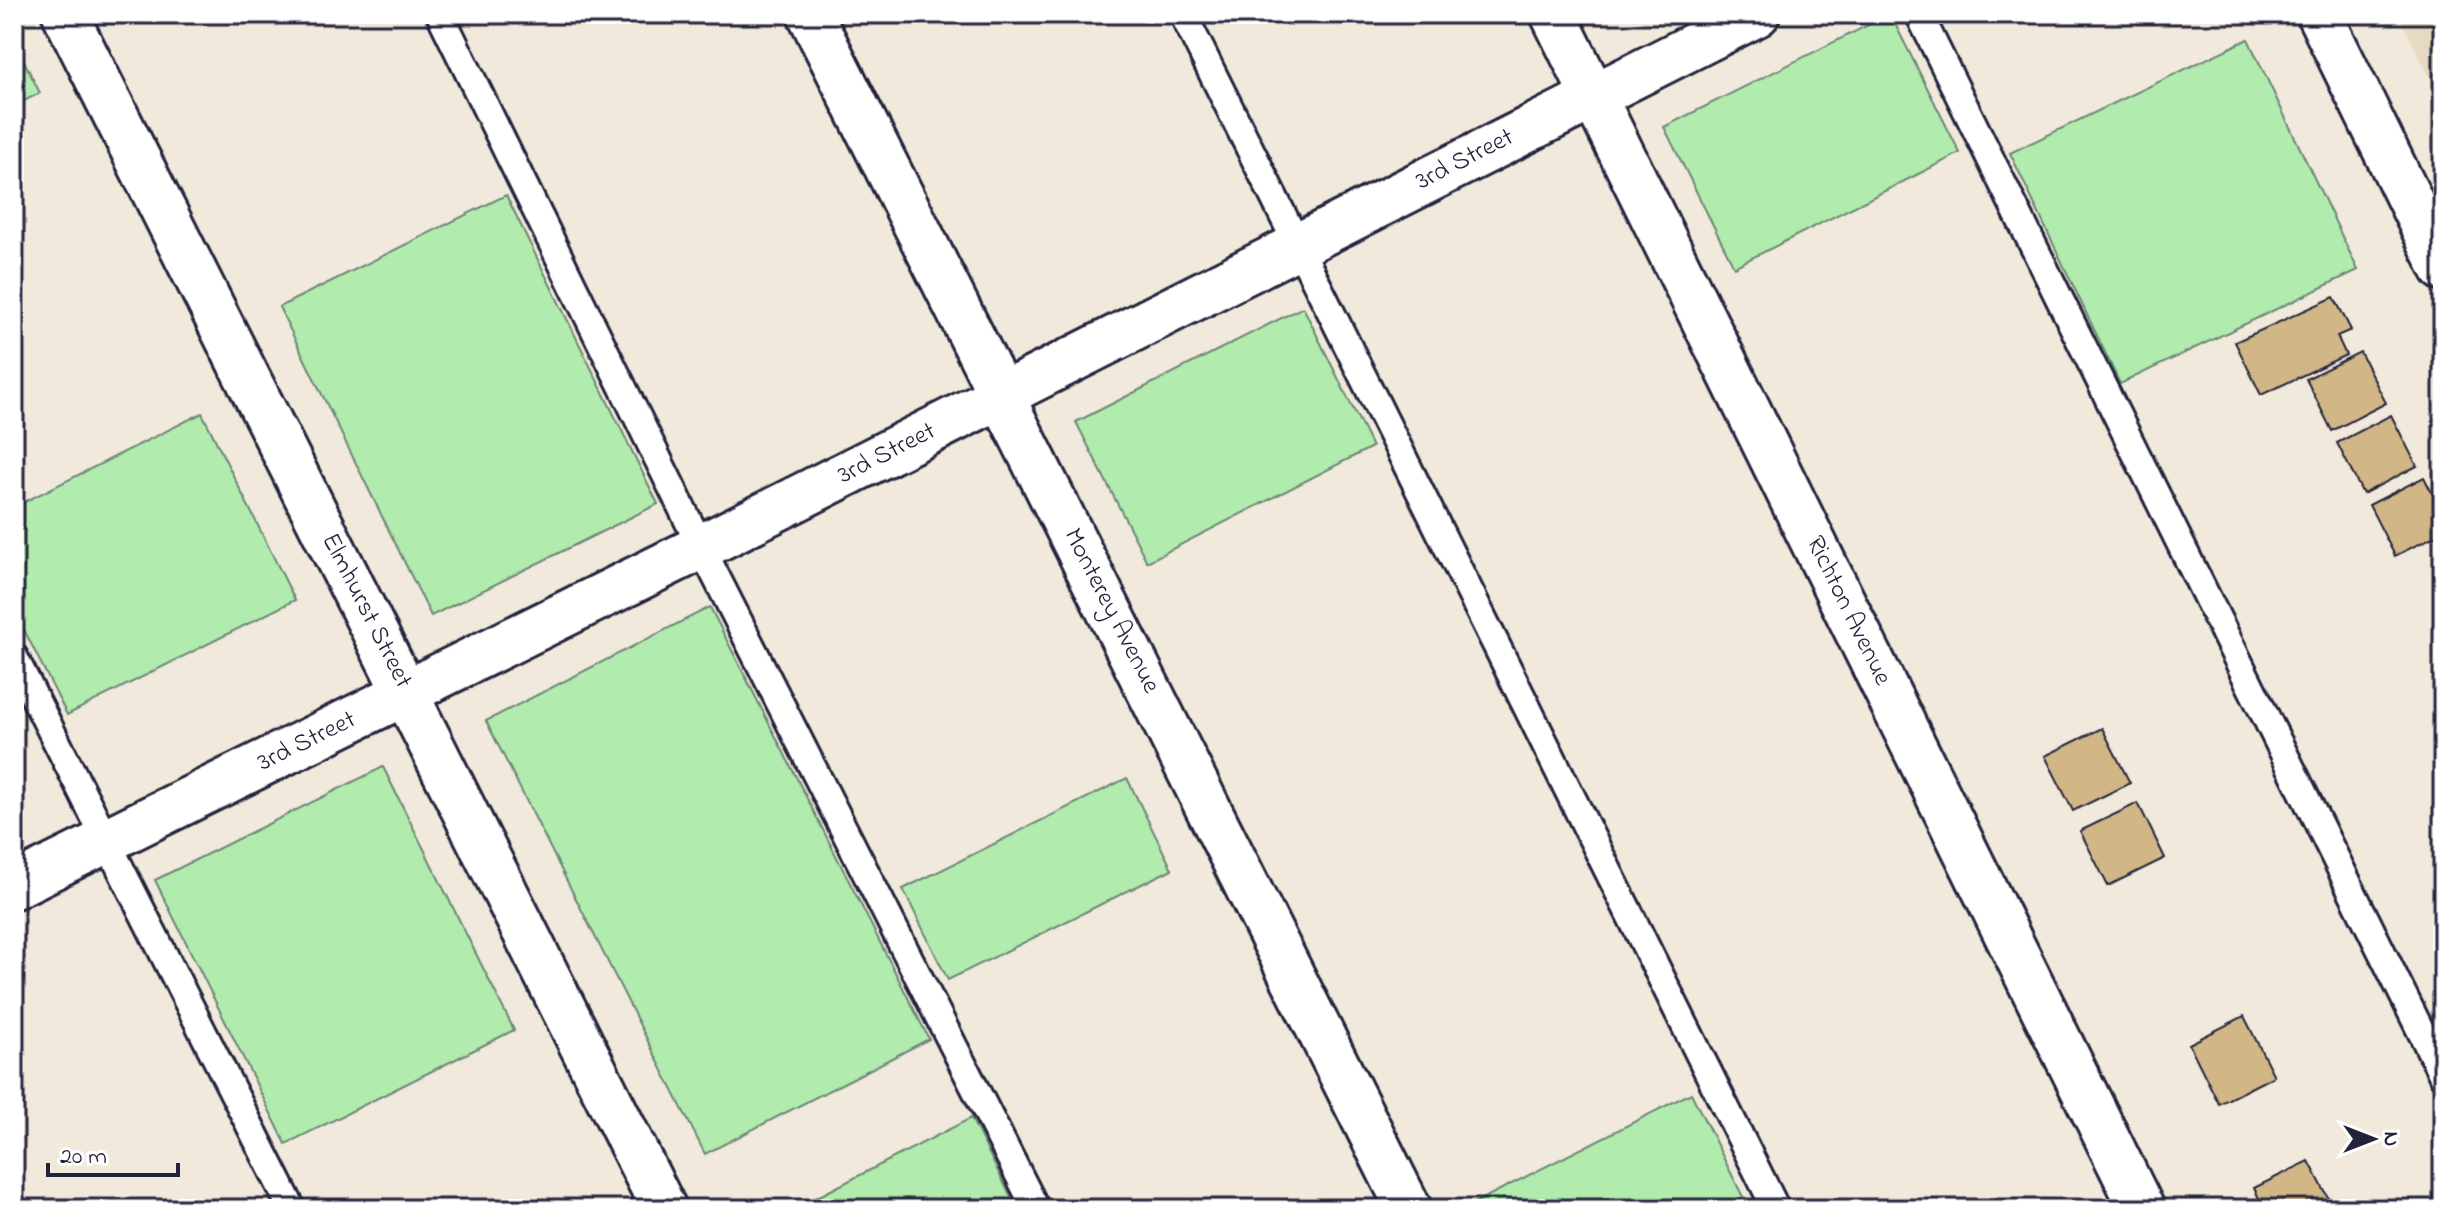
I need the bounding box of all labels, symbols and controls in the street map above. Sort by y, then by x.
street label: 3rd Street [1409,119,1521,201]
street label: 3rd Street [831,413,943,495]
street label: Monterey Avenue [1053,522,1169,701]
street label: Elmhurst Street [311,527,422,695]
street label: Richton Avenue [1795,530,1901,693]
street label: 3rd Street [251,702,363,782]
north arrow [2333,1099,2413,1179]
scale bar [48,1127,178,1177]
text: N [2374,1132,2406,1146]
text: 20 m [60,1140,107,1175]

